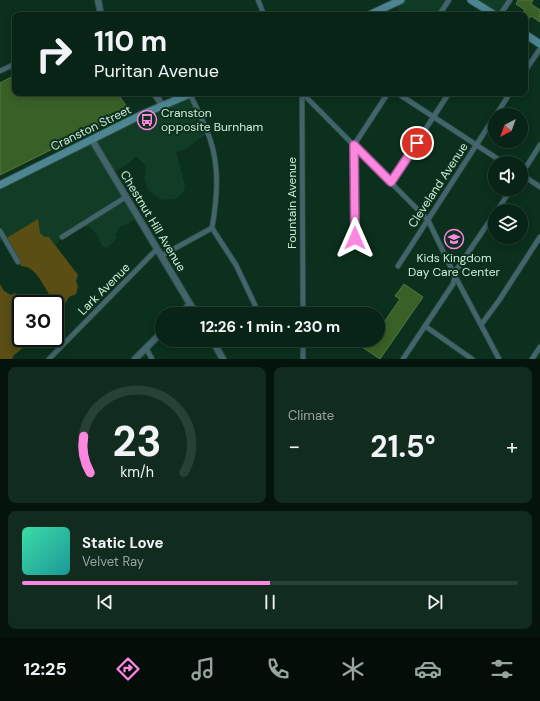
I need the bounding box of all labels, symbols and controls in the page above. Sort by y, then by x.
text: 110 m [94,23,167,60]
icon: right [28,28,80,80]
text: Puritan Avenue [94,59,219,83]
street label: Cranston Street [48,101,134,154]
place label: Cranston opposite Burnham [161,105,263,135]
north arrow [488,108,528,148]
map controls [488,108,528,244]
bus stop icon: Cranston opposite Burnham [136,109,158,131]
pin [400,126,434,160]
icon: arrive [406,132,428,154]
street label: Cleveland Avenue [405,139,472,231]
button: sound [488,156,528,196]
street label: Fountain Avenue [284,157,300,249]
street label: Chestnut Hill Avenue [117,168,190,274]
button: layers [488,204,528,244]
position arrow [334,217,376,259]
school or university icon: Kids Kingdom Day Care Center [443,228,465,250]
place label: Kids Kingdom Day Care Center [408,250,501,280]
street label: Lark Avenue [75,259,134,318]
speed limit sign: 30 [12,295,64,347]
text: 12:26 · 1 min · 230 m [200,317,340,337]
text: Climate [288,407,334,424]
text: 23 [112,415,162,469]
text: 21.5° [370,427,436,466]
text: − [288,432,300,461]
text: + [506,432,518,461]
text: km/h [120,463,154,481]
text: Static Love [82,533,163,553]
text: Velvet Ray [82,553,144,570]
icon: previous [94,591,116,613]
icon: pause [259,591,281,613]
icon: next [424,591,446,613]
icon: directions [114,655,142,683]
icon: music [189,655,217,683]
icon: phone [264,655,292,683]
icon: climate [339,655,367,683]
icon: car [414,655,442,683]
icon: filters [488,655,516,683]
text: 12:25 [23,657,67,681]

